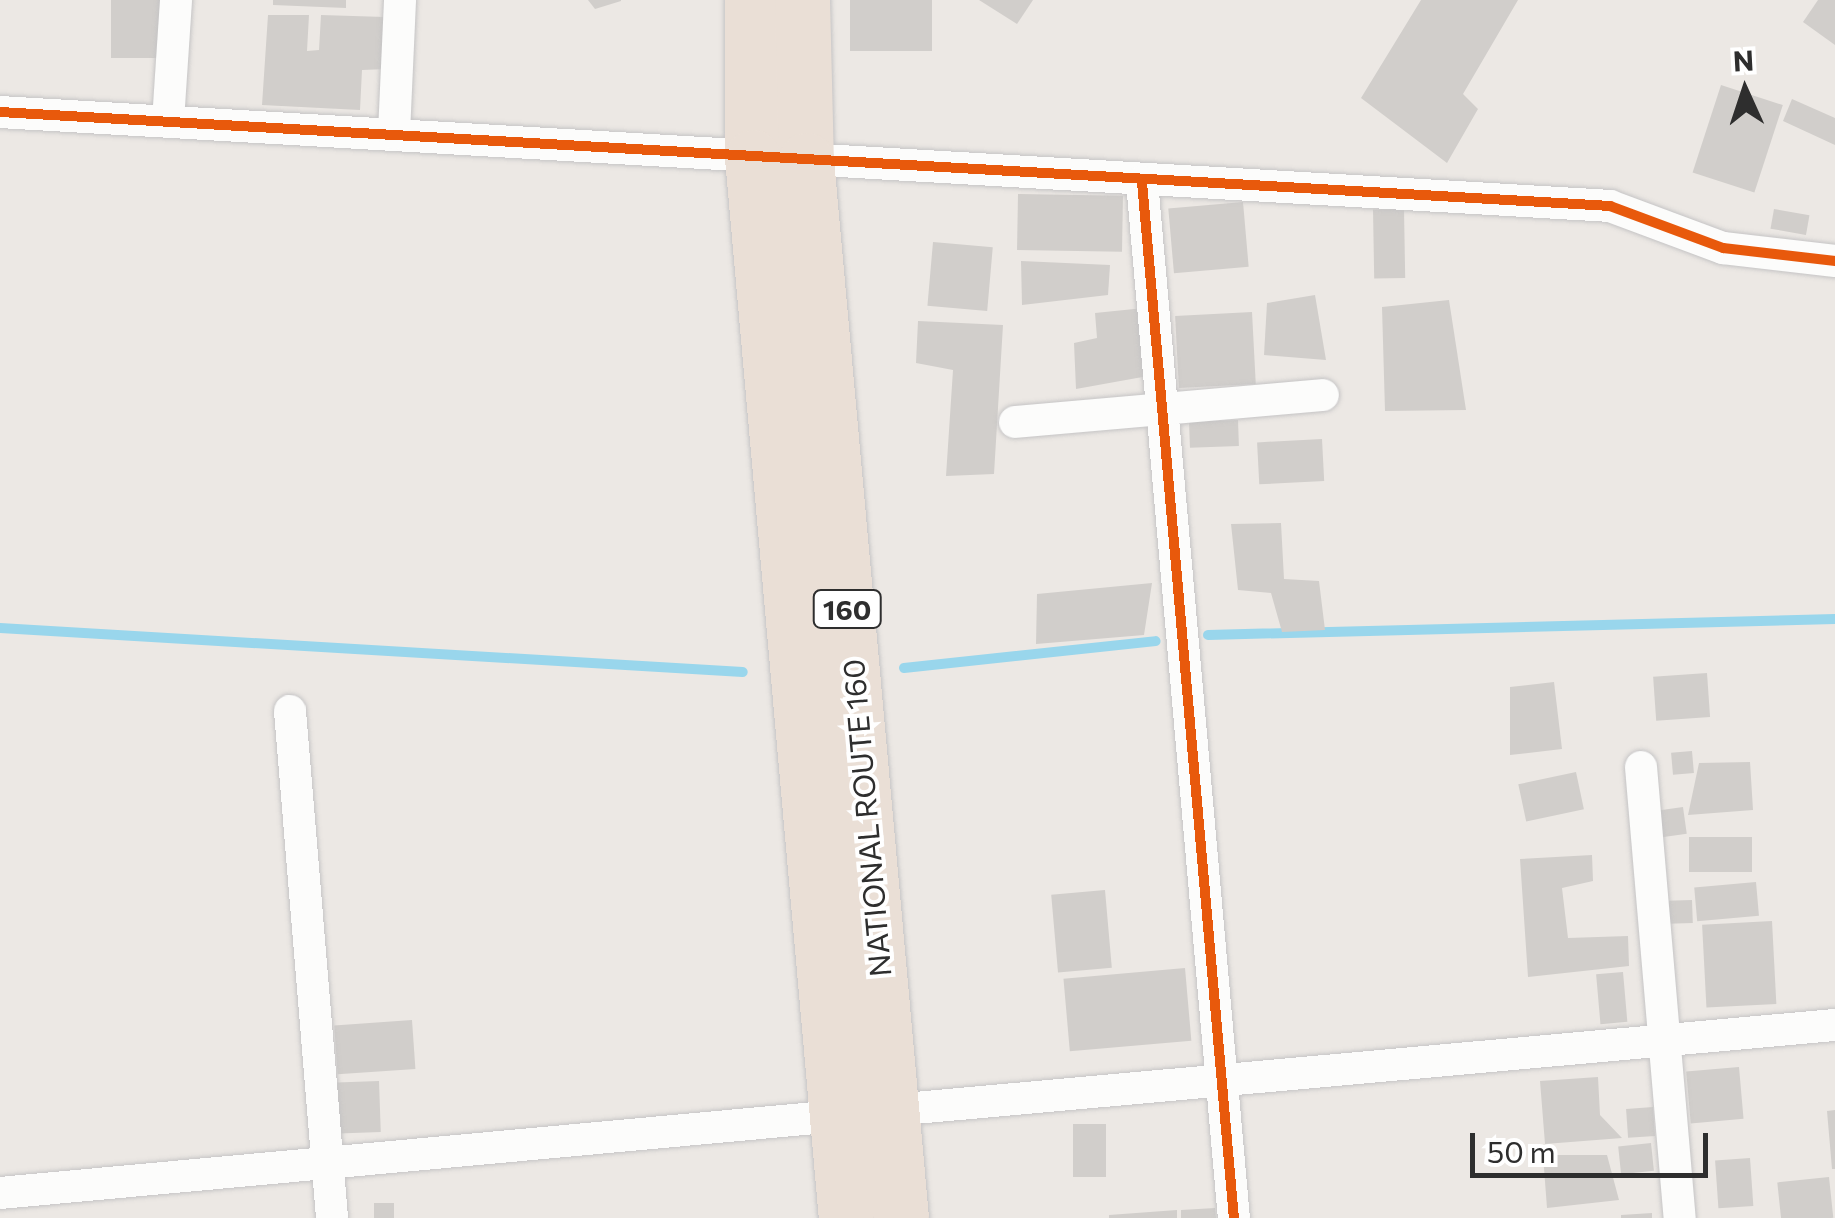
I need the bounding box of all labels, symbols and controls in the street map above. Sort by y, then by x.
north arrow [1695,40,1795,140]
text: N [1732,43,1755,78]
road number: 160 [812,586,882,632]
street label: NATIONAL ROUTE 160 [834,658,898,978]
scale bar [1475,1113,1712,1175]
text: 50 m [1487,1132,1556,1169]

